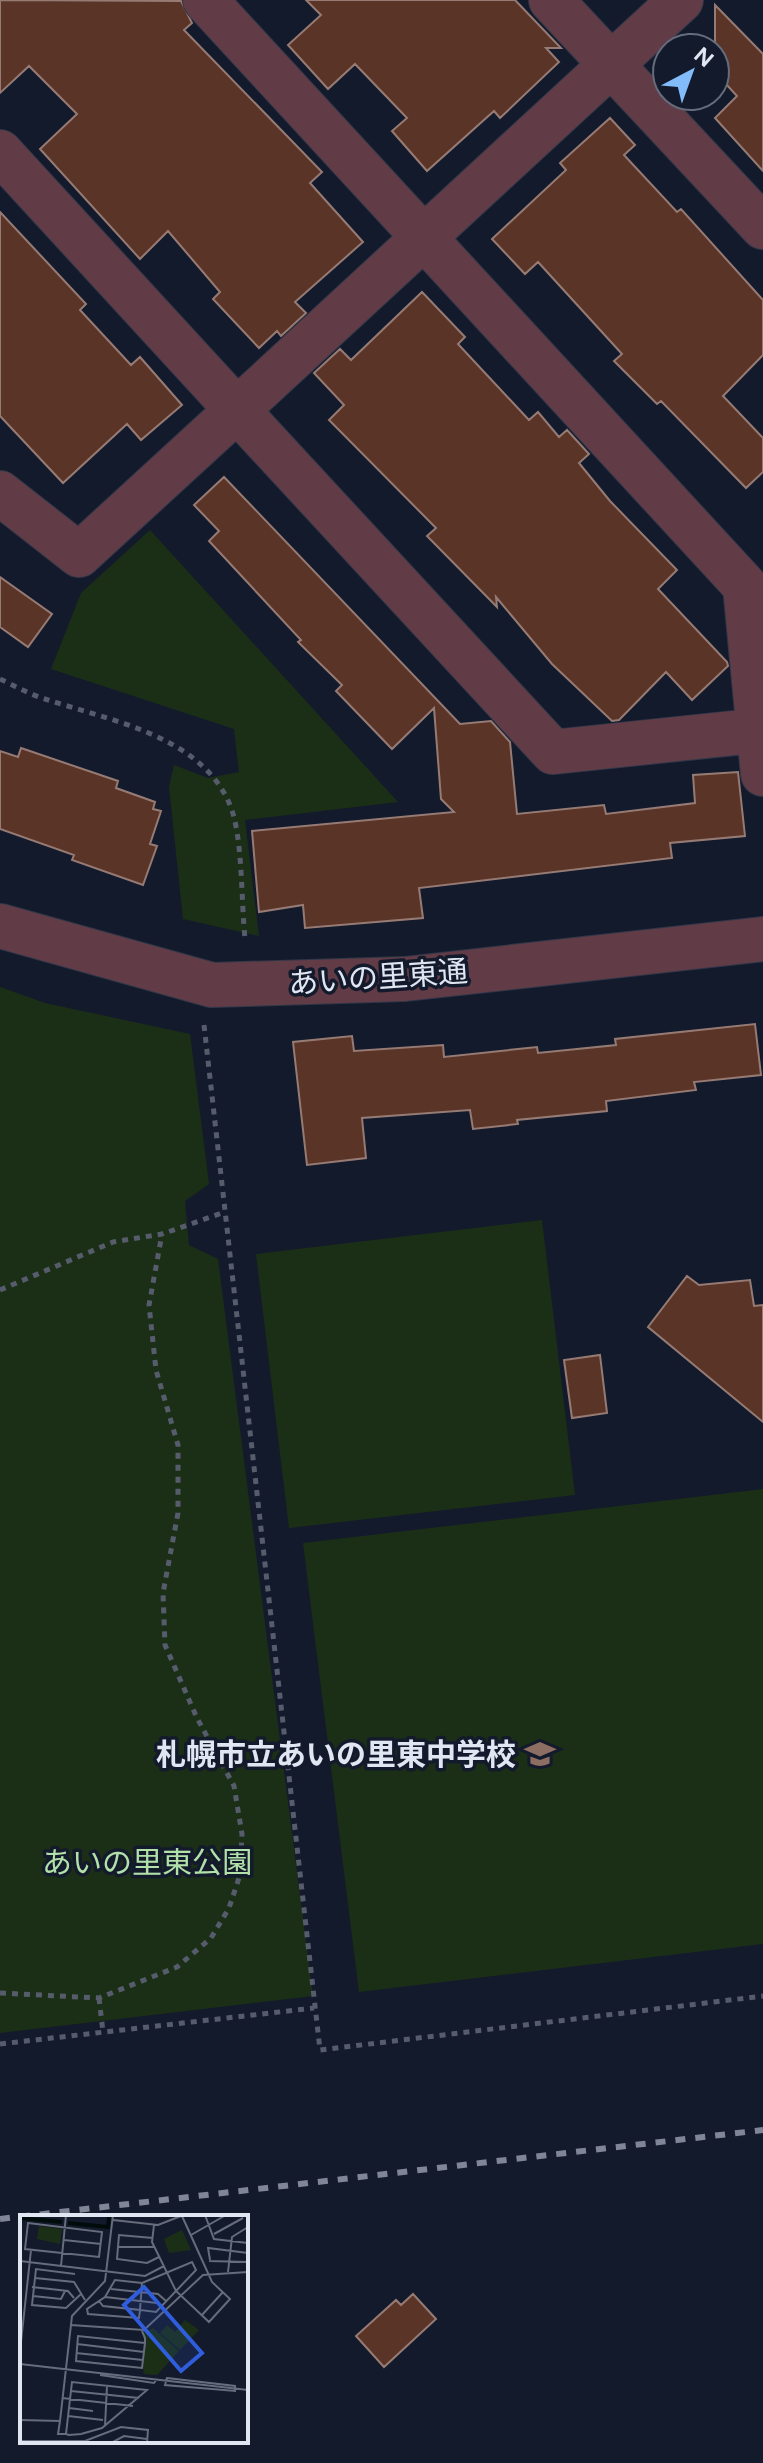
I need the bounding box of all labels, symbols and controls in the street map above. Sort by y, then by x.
north arrow [651,32,731,112]
text: N [689,42,719,73]
street label: あいの里東通 [287,952,469,1002]
place label: 札幌市立あいの里東中学校 [156,1736,516,1773]
school or university icon: 札幌市立あいの里東中学校 [523,1737,557,1771]
park label: あいの里東公園 [42,1844,252,1881]
inset map [20,2215,248,2443]

